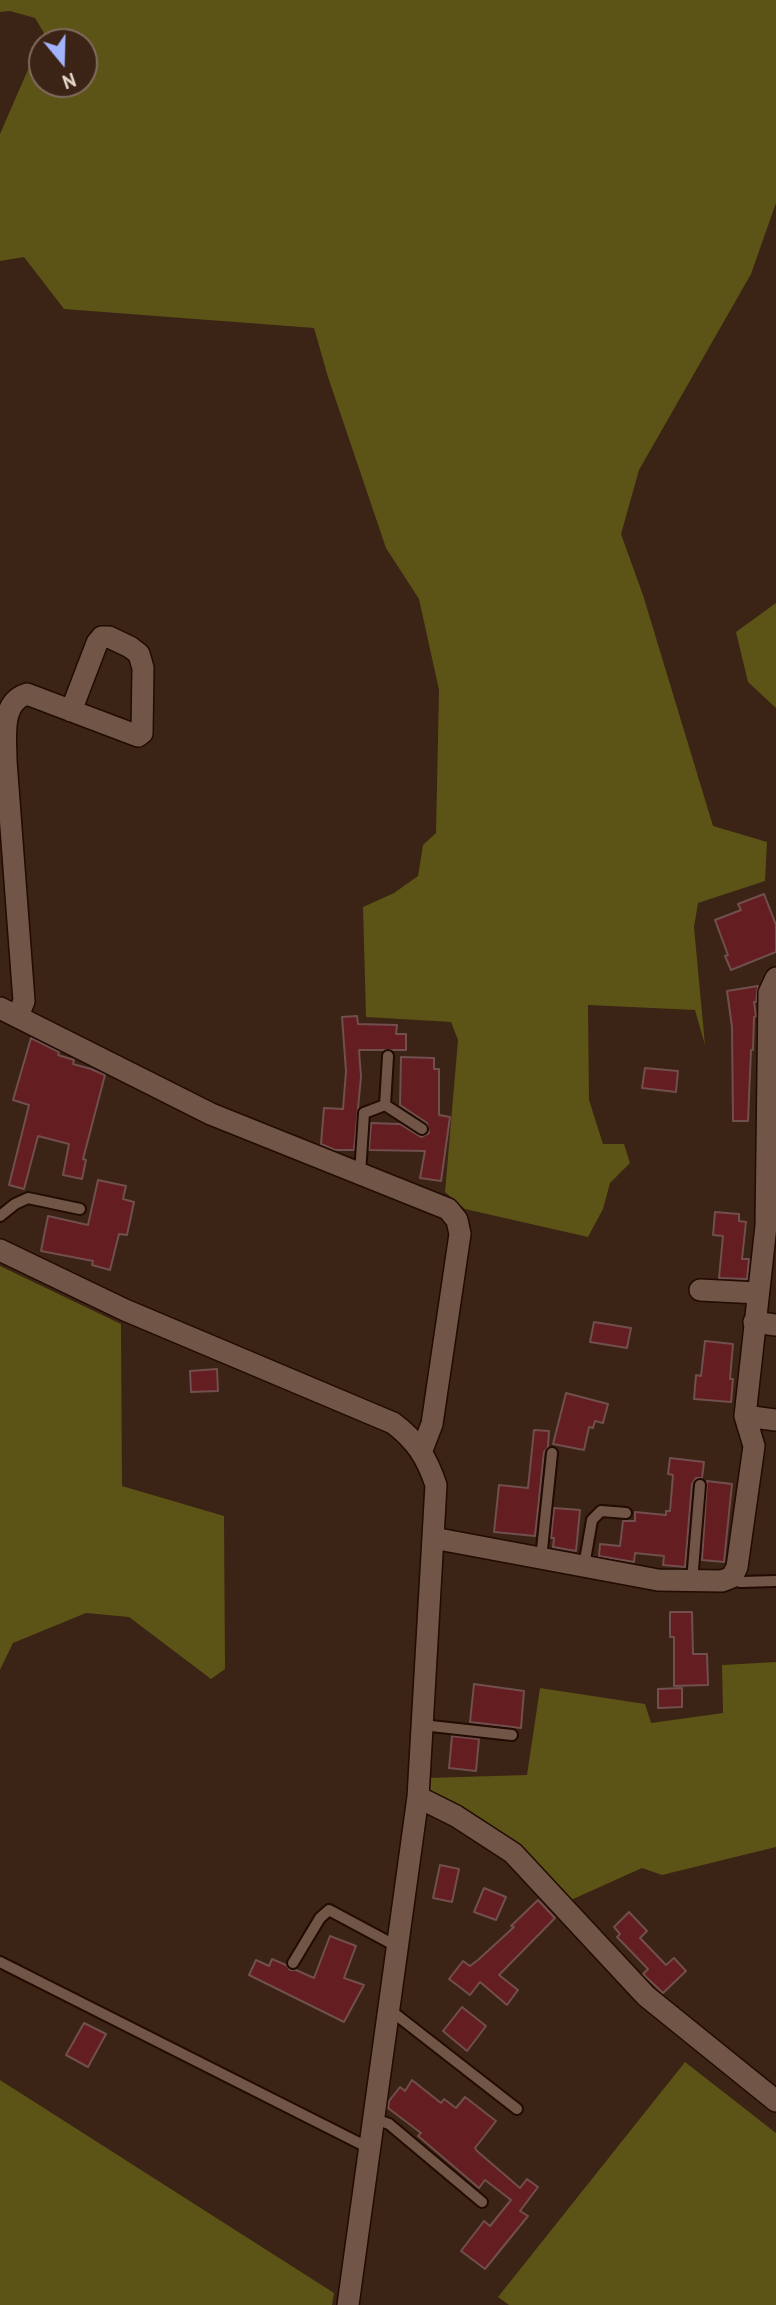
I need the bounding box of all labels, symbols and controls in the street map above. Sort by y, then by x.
north arrow [28,28,98,98]
text: N [59,68,79,94]

